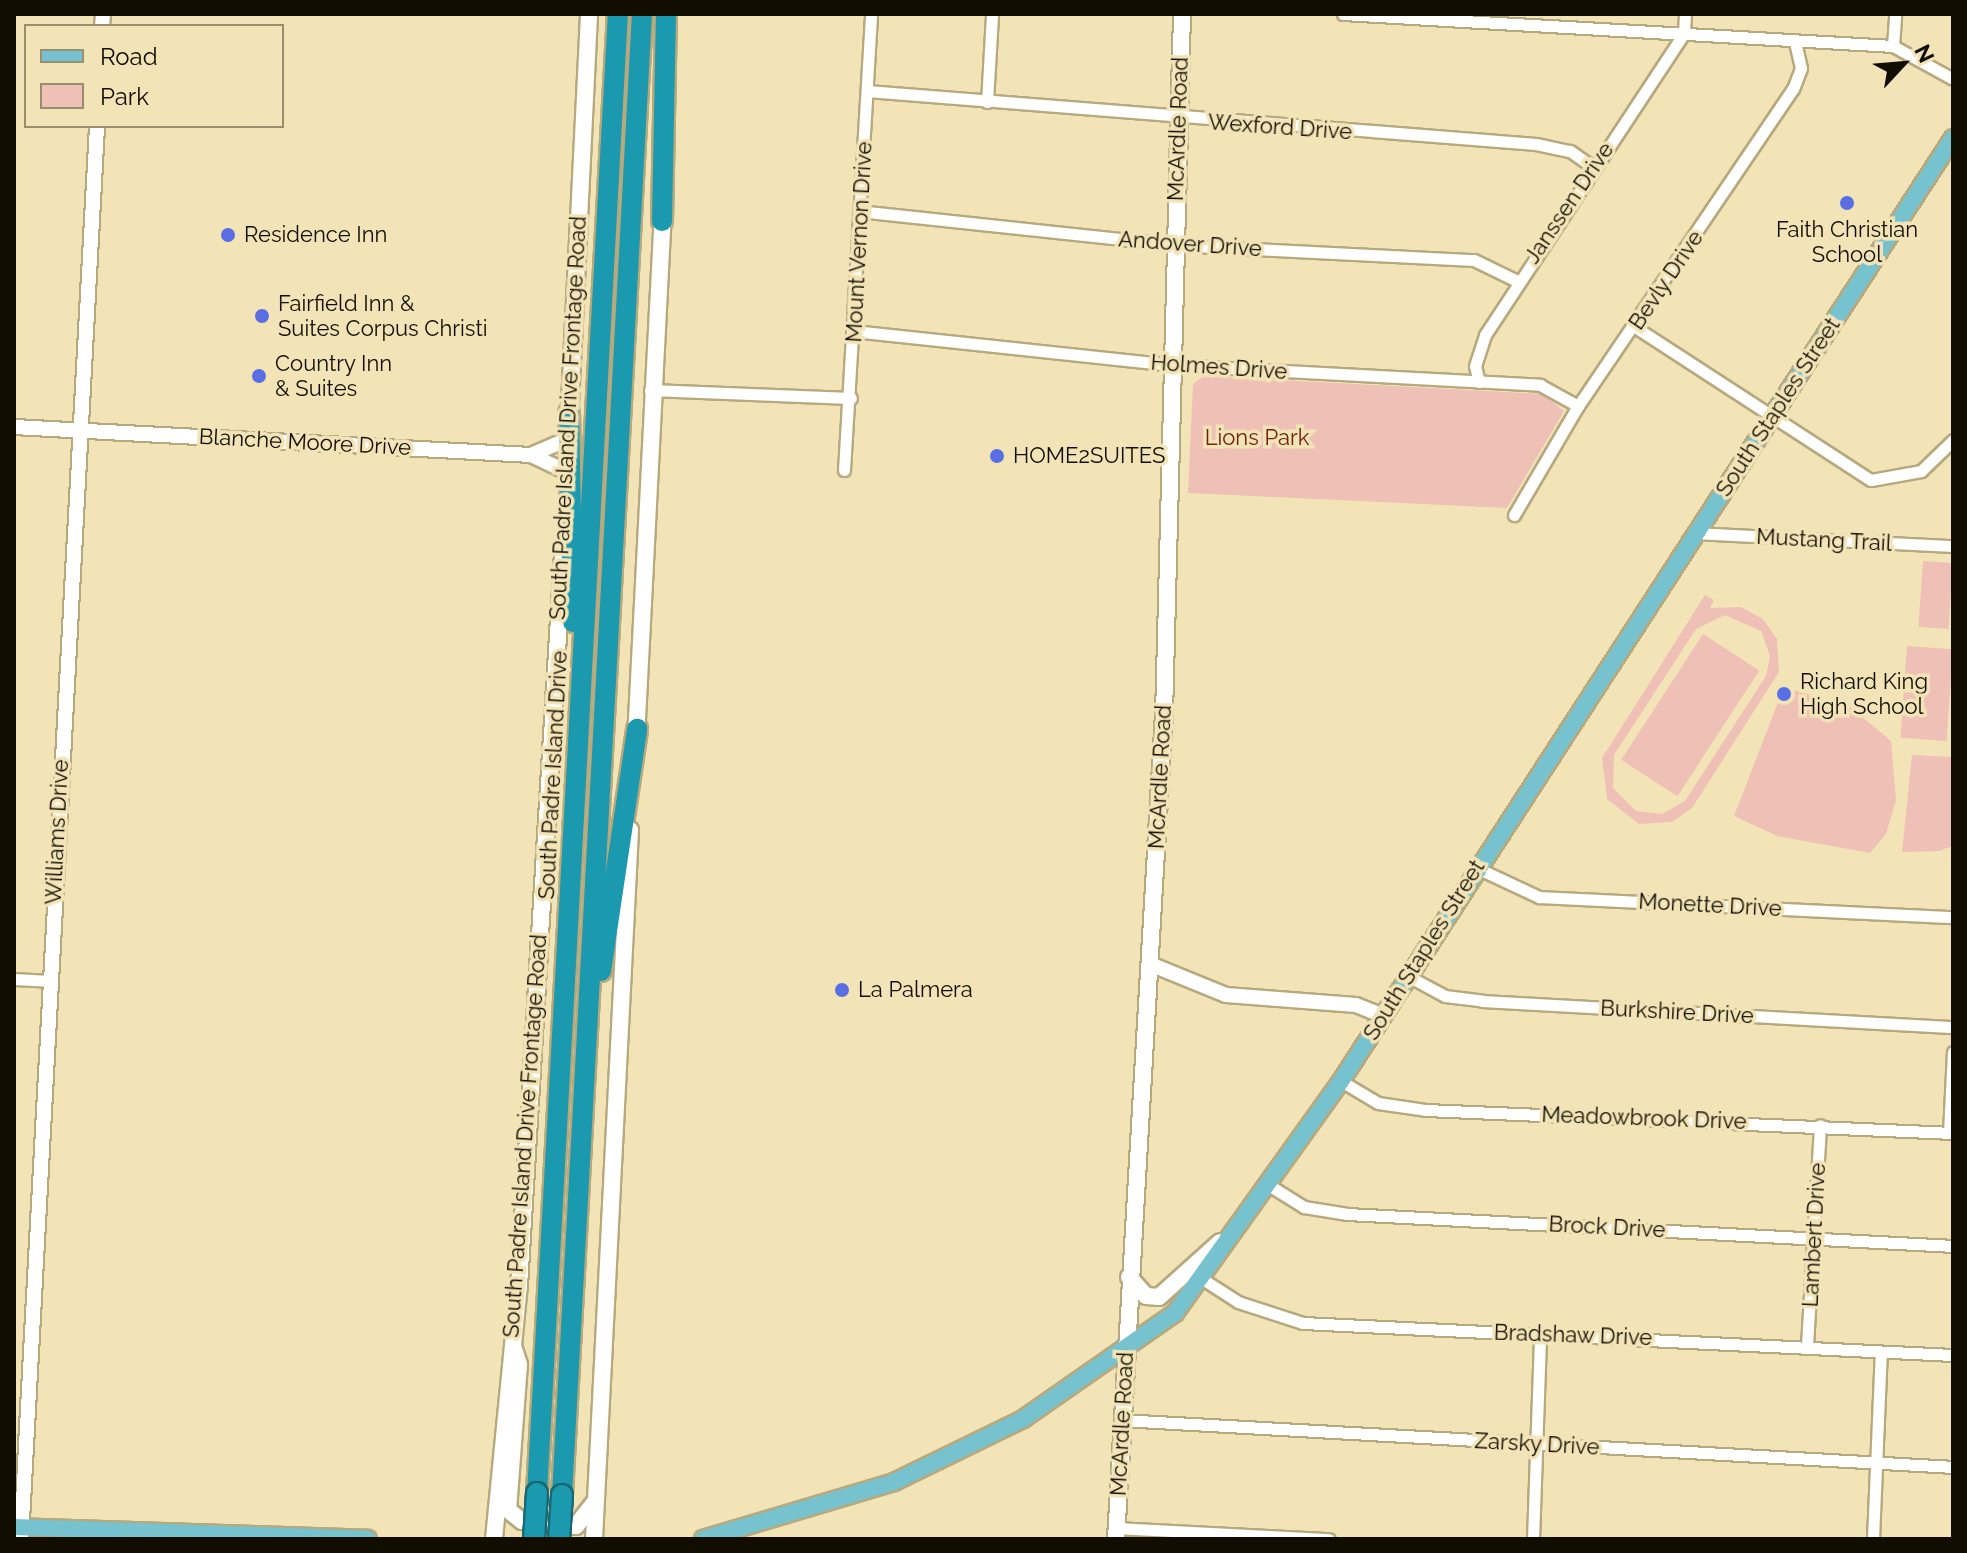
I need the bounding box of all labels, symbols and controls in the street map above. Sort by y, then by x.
legend [24,24,284,128]
north arrow [1863,24,1943,104]
text: N [1909,40,1940,67]
text: Road [100,42,158,71]
street label: McArdle Road [1162,56,1194,202]
text: Park [100,82,149,111]
street label: Wexford Drive [1207,109,1353,145]
street label: Janssen Drive [1519,137,1619,269]
street label: Mount Vernon Drive [841,140,877,344]
marker: Faith Christian School [1838,194,1856,212]
street label: South Padre Island Drive Frontage Road [544,216,592,620]
place label: Faith Christian School [1776,216,1918,268]
place label: Residence Inn [244,222,387,248]
street label: Bevly Drive [1623,225,1709,335]
marker: Residence Inn [219,226,237,244]
street label: Andover Drive [1117,226,1263,262]
place label: Fairfield Inn & Suites Corpus Christi [278,290,488,342]
marker: Fairfield Inn & Suites Corpus Christi [253,307,271,325]
street label: South Staples Street [1710,313,1846,501]
street label: Holmes Drive [1150,349,1288,385]
place label: Country Inn & Suites [275,350,393,402]
marker: Country Inn & Suites [250,367,268,385]
street label: Blanche Moore Drive [198,423,412,461]
park label: Lions Park [1205,425,1309,451]
place label: HOME2SUITES [1013,443,1165,469]
marker: HOME2SUITES [988,447,1006,465]
street label: Mustang Trail [1755,523,1893,557]
street label: South Padre Island Drive [533,650,573,900]
place label: Richard King High School [1800,668,1928,720]
marker: Richard King High School [1775,685,1793,703]
street label: McArdle Road [1143,704,1177,850]
street label: Williams Drive [40,759,74,905]
street label: South Staples Street [1358,855,1490,1045]
street label: Monette Drive [1638,888,1782,922]
street label: South Padre Island Drive Frontage Road [498,933,552,1339]
place label: La Palmera [858,977,973,1003]
marker: La Palmera [833,981,851,999]
street label: Burkshire Drive [1600,995,1754,1029]
street label: Meadowbrook Drive [1541,1101,1747,1135]
street label: Lambert Drive [1797,1162,1831,1308]
street label: Brock Drive [1548,1211,1666,1243]
street label: Bradshaw Drive [1493,1319,1653,1351]
street label: McArdle Road [1105,1351,1139,1497]
street label: Zarsky Drive [1473,1428,1601,1460]

